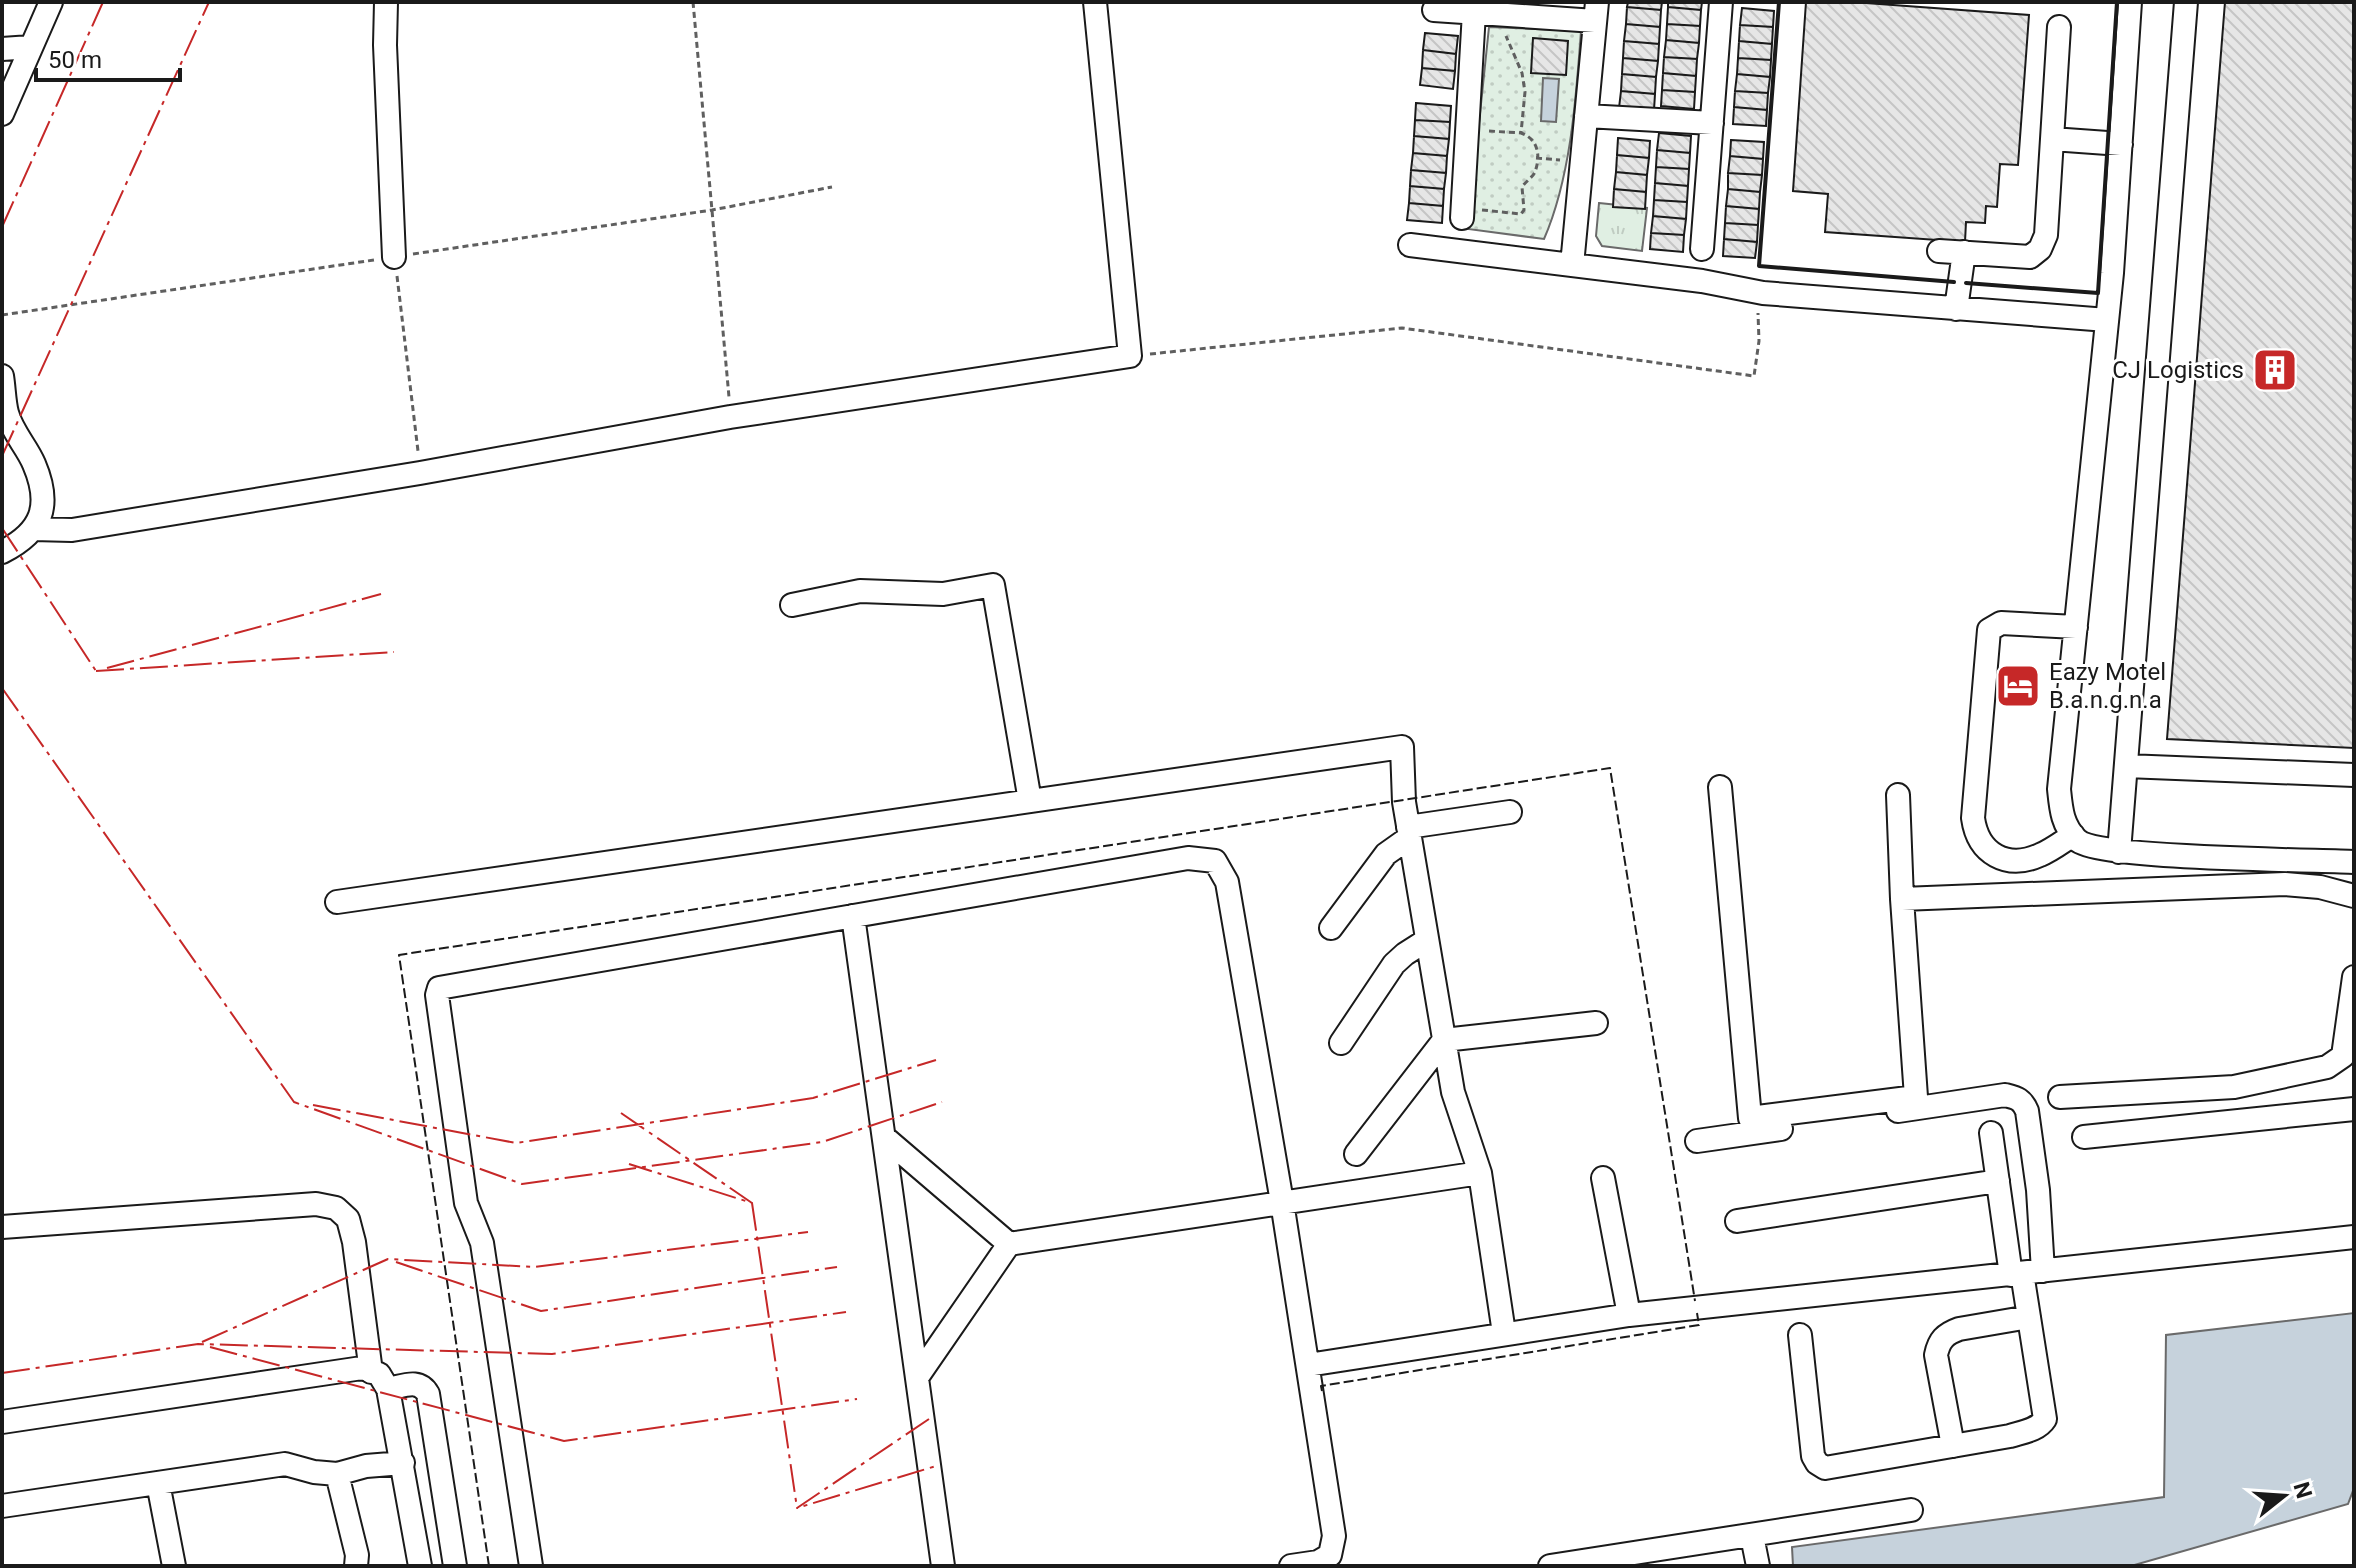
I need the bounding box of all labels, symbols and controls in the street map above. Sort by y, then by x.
scale bar [36,32,180,82]
text: 50 m [48,46,102,74]
building icon: CJ Logistics [2251,346,2299,394]
place label: CJ Logistics [2112,356,2244,384]
place label: Eazy Motel B.a.n.g.n.a [2049,658,2166,714]
hotel icon: Eazy Motel B.a.n.g.n.a [1994,662,2042,710]
north arrow [2244,1456,2324,1536]
text: N [2288,1479,2317,1501]

